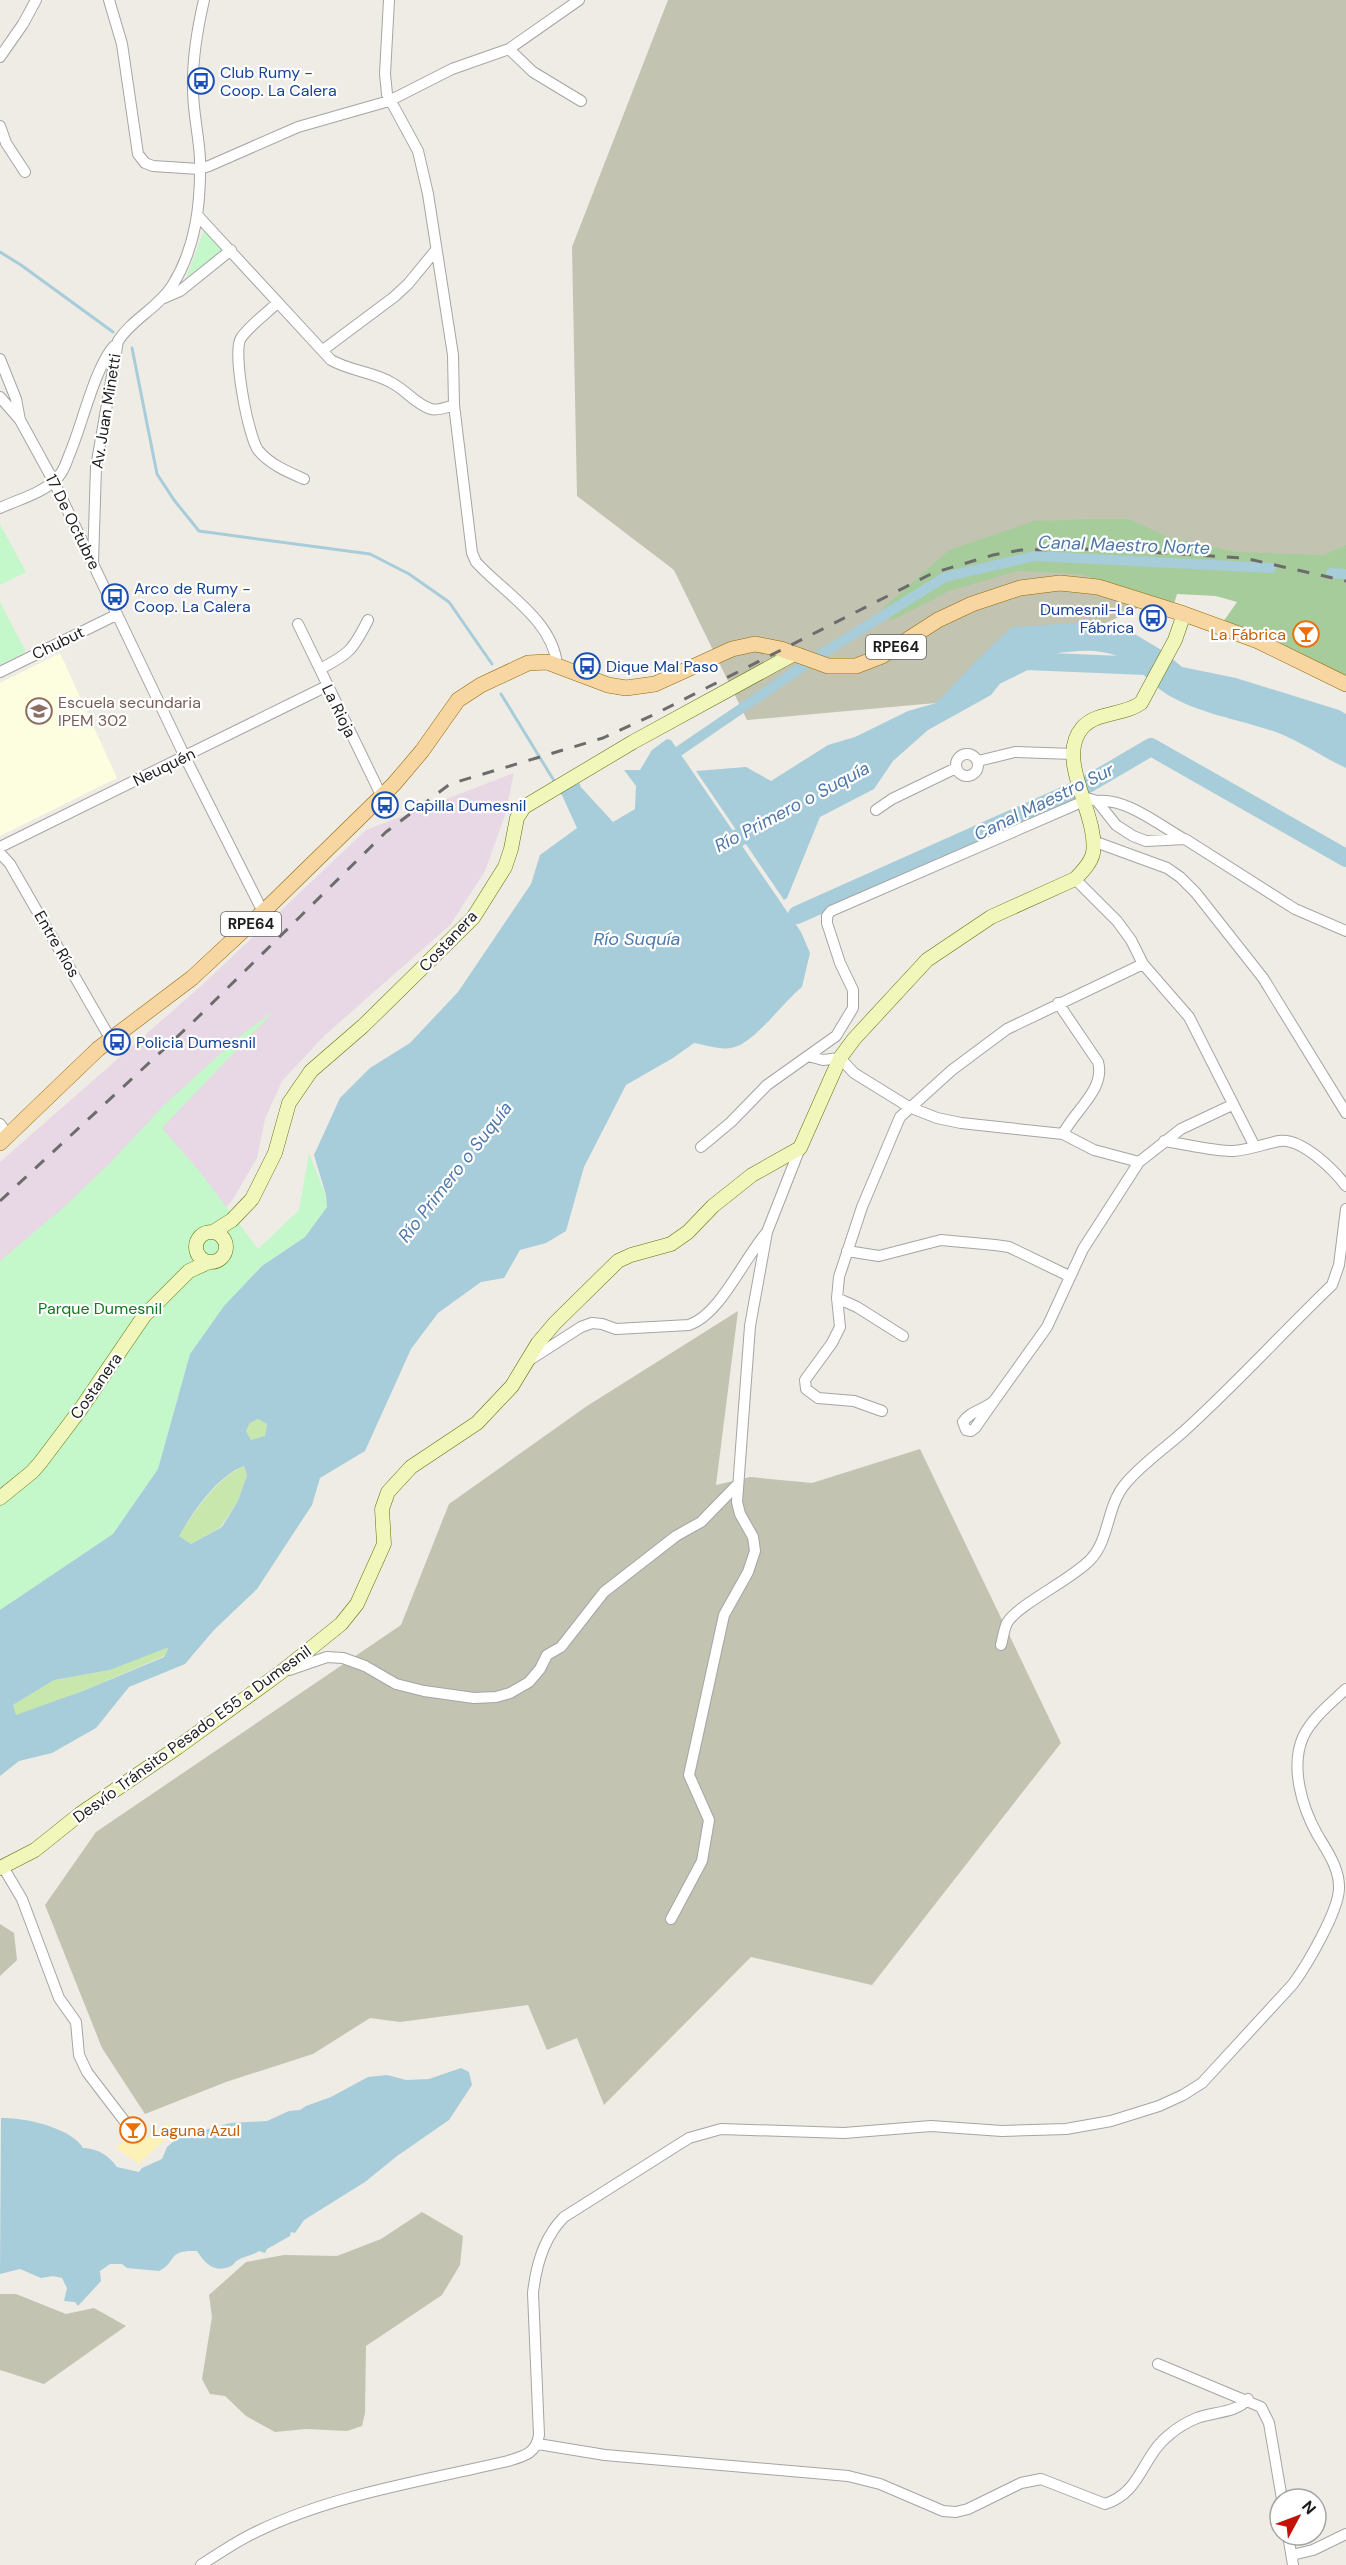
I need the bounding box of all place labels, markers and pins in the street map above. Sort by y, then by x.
place label: Club Rumy - Coop. La Calera [220,62,337,101]
bus stop icon: Club Rumy - Coop. La Calera [186,66,216,96]
place label: Arco de Rumy - Coop. La Calera [134,578,251,617]
bus stop icon: Arco de Rumy - Coop. La Calera [100,582,130,612]
place label: Dumesnil-La Fábrica [1040,599,1134,638]
bus stop icon: Dumesnil-La Fábrica [1138,603,1168,633]
bar icon: La Fábrica [1291,619,1321,649]
place label: La Fábrica [1210,624,1286,645]
bus stop icon: Dique Mal Paso [572,651,602,681]
place label: Dique Mal Paso [606,656,719,677]
place label: Escuela secundaria IPEM 302 [58,692,201,731]
school or university icon: Escuela secundaria IPEM 302 [24,696,54,726]
bus stop icon: Capilla Dumesnil [370,790,400,820]
place label: Capilla Dumesnil [404,795,526,816]
bus stop icon: Policia Dumesnil [102,1027,132,1057]
place label: Policia Dumesnil [136,1032,256,1053]
bar icon: Laguna Azul [118,2115,148,2145]
place label: Laguna Azul [152,2120,240,2141]

